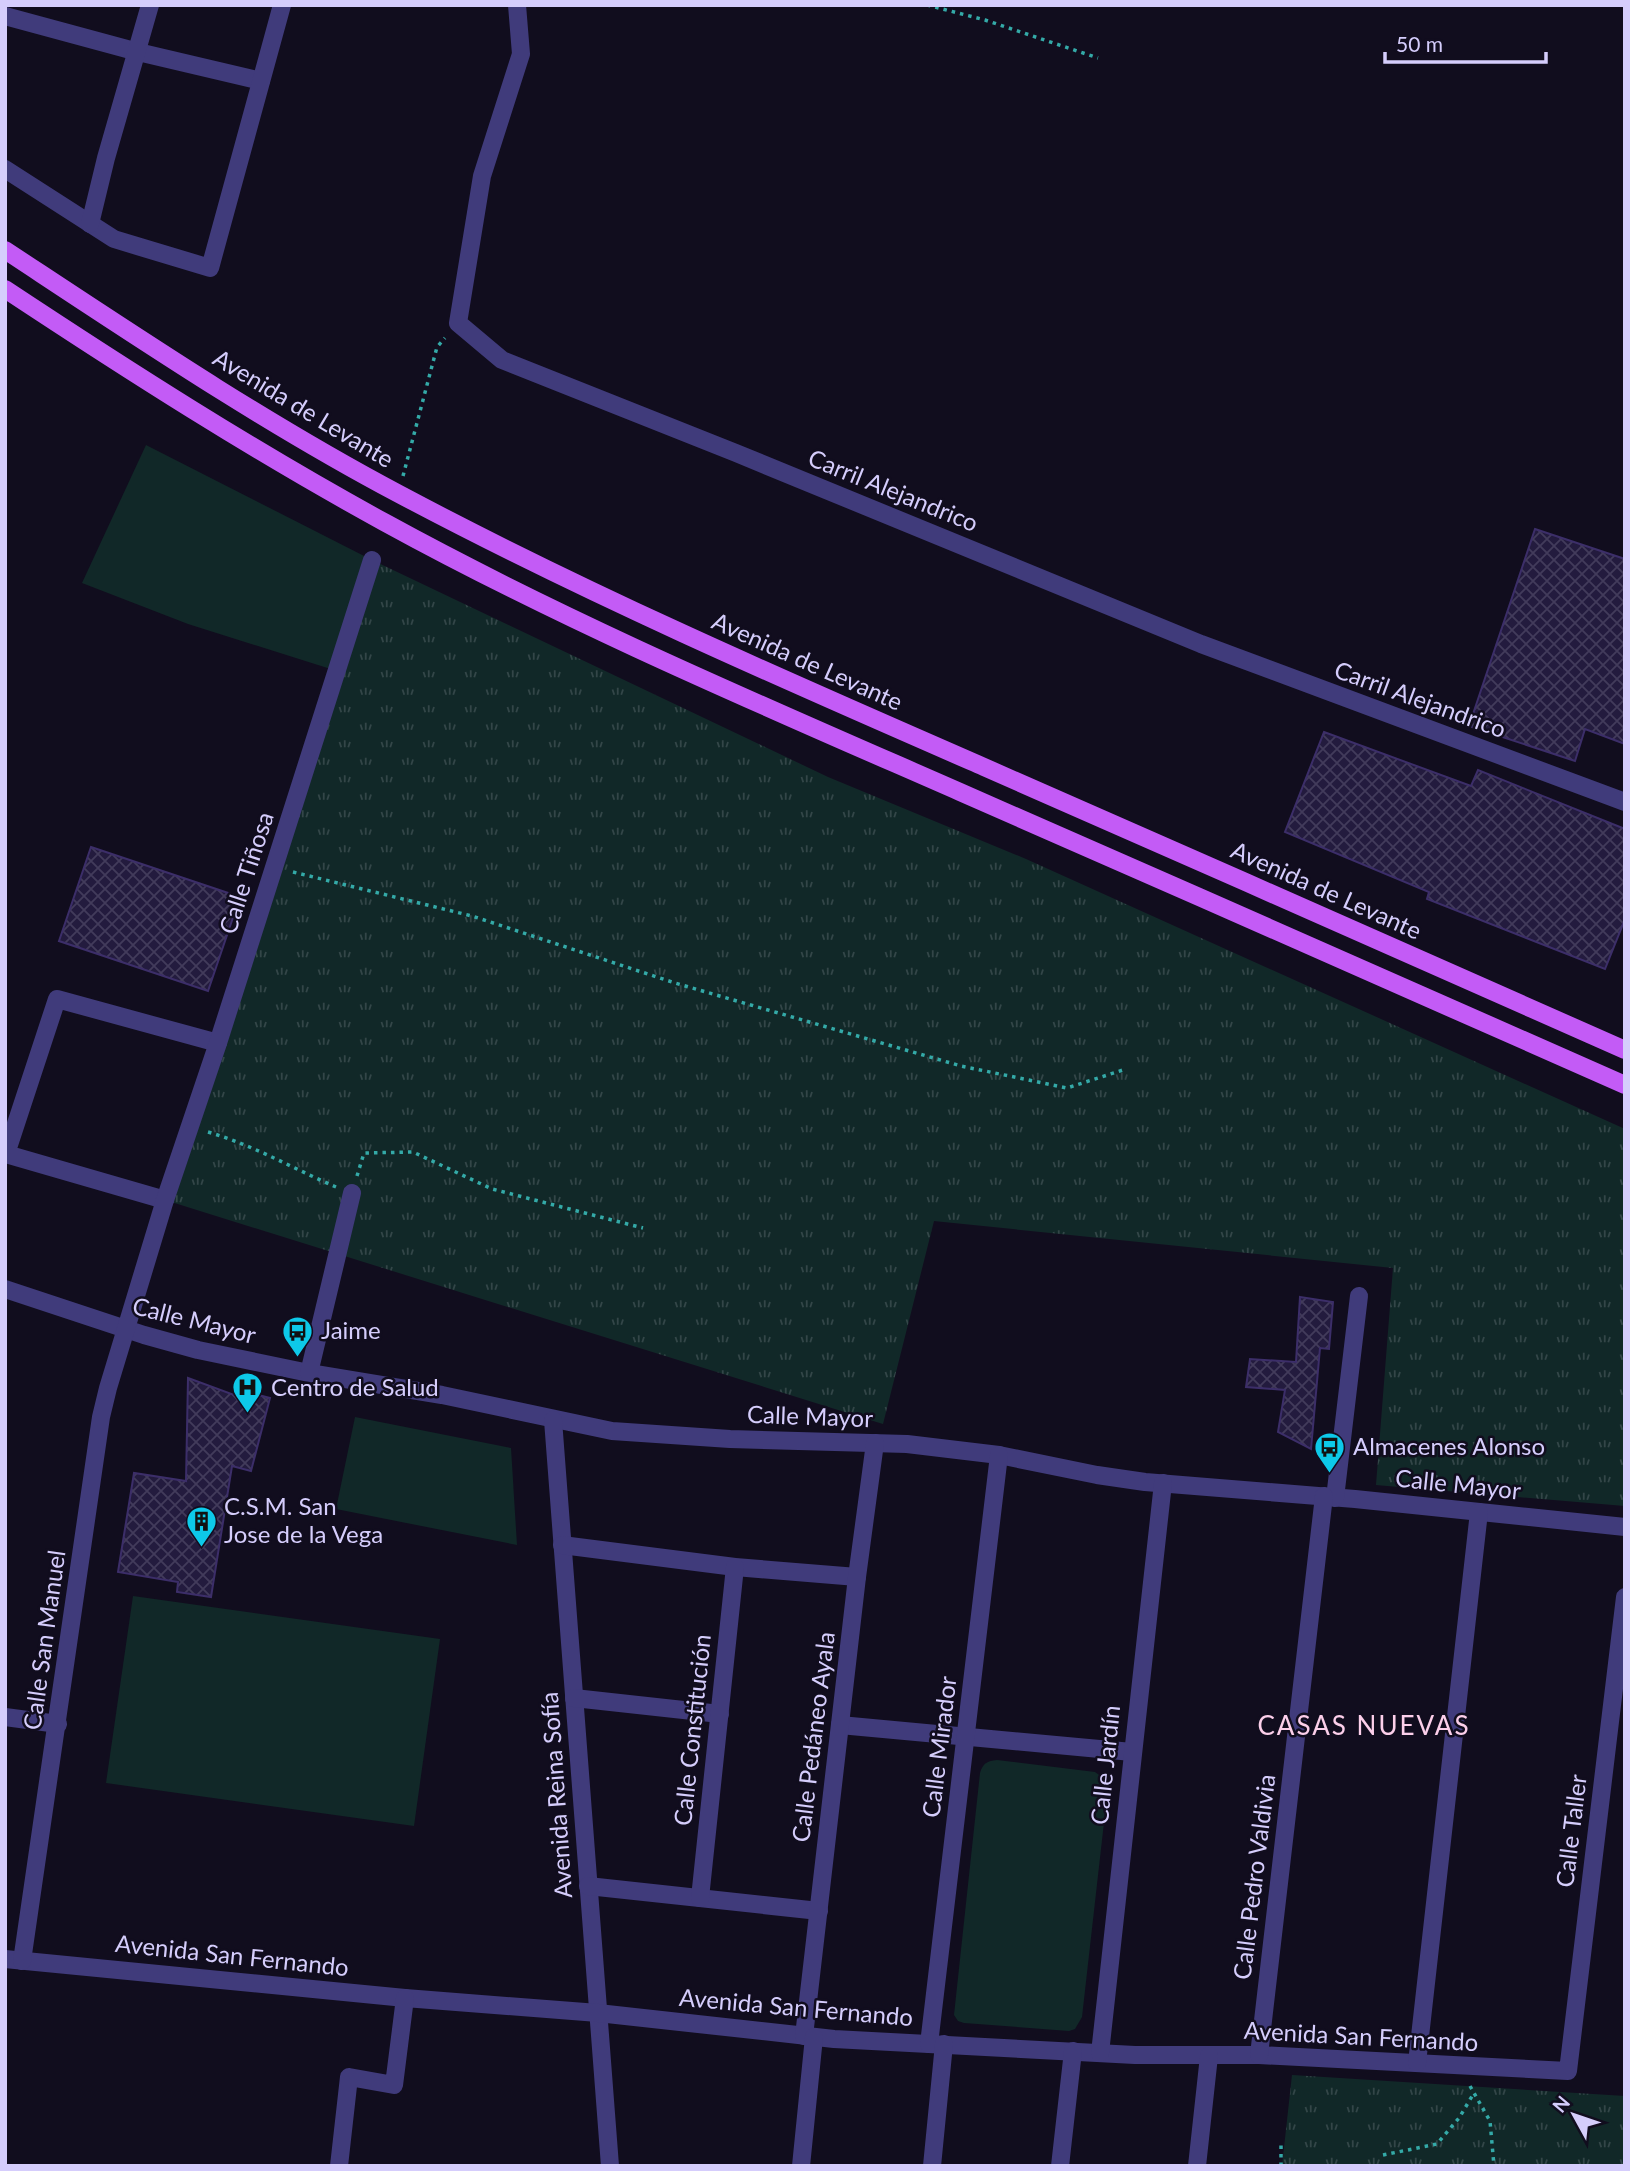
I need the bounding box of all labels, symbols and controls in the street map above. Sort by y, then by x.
scale bar [1385,21,1546,65]
text: 50 m [1396,31,1443,56]
street label: Avenida de Levante [208,342,399,473]
street label: Carril Alejandrico [804,442,983,537]
street label: Avenida de Levante [708,606,907,716]
street label: Carril Alejandrico [1331,654,1510,743]
street label: Calle Tiñosa [212,808,279,937]
street label: Avenida de Levante [1227,835,1426,945]
street label: Calle Mayor [130,1290,259,1349]
bus stop icon: Jaime [281,1314,315,1358]
place label: Jaime [321,1315,381,1344]
hospital icon: Centro de Salud [231,1371,265,1415]
place label: Centro de Salud [271,1372,439,1401]
street label: Calle Mayor [747,1399,874,1432]
bus stop icon: Almacenes Alonso [1313,1430,1347,1474]
place label: Almacenes Alonso [1353,1431,1545,1460]
street label: Calle Mayor [1394,1462,1523,1505]
place label: C.S.M. San Jose de la Vega [224,1491,383,1548]
building icon: C.S.M. San Jose de la Vega [184,1504,218,1548]
street label: Calle San Manuel [17,1548,70,1732]
street label: Calle Pedáneo Ayala [785,1630,840,1844]
street label: Calle Constitución [667,1633,716,1827]
street label: Calle Mirador [915,1674,962,1819]
street label: Avenida Reina Sofía [534,1691,577,1899]
street label: Calle Jardín [1084,1704,1125,1826]
district label: CASAS NUEVAS [1258,1709,1471,1741]
street label: Calle Taller [1549,1772,1592,1889]
street label: Calle Pedro Valdivia [1227,1773,1280,1981]
street label: Avenida San Fernando [114,1928,350,1981]
street label: Avenida San Fernando [678,1982,914,2031]
street label: Avenida San Fernando [1243,2015,1479,2056]
north arrow [1539,2080,1609,2150]
text: N [1547,2091,1574,2117]

